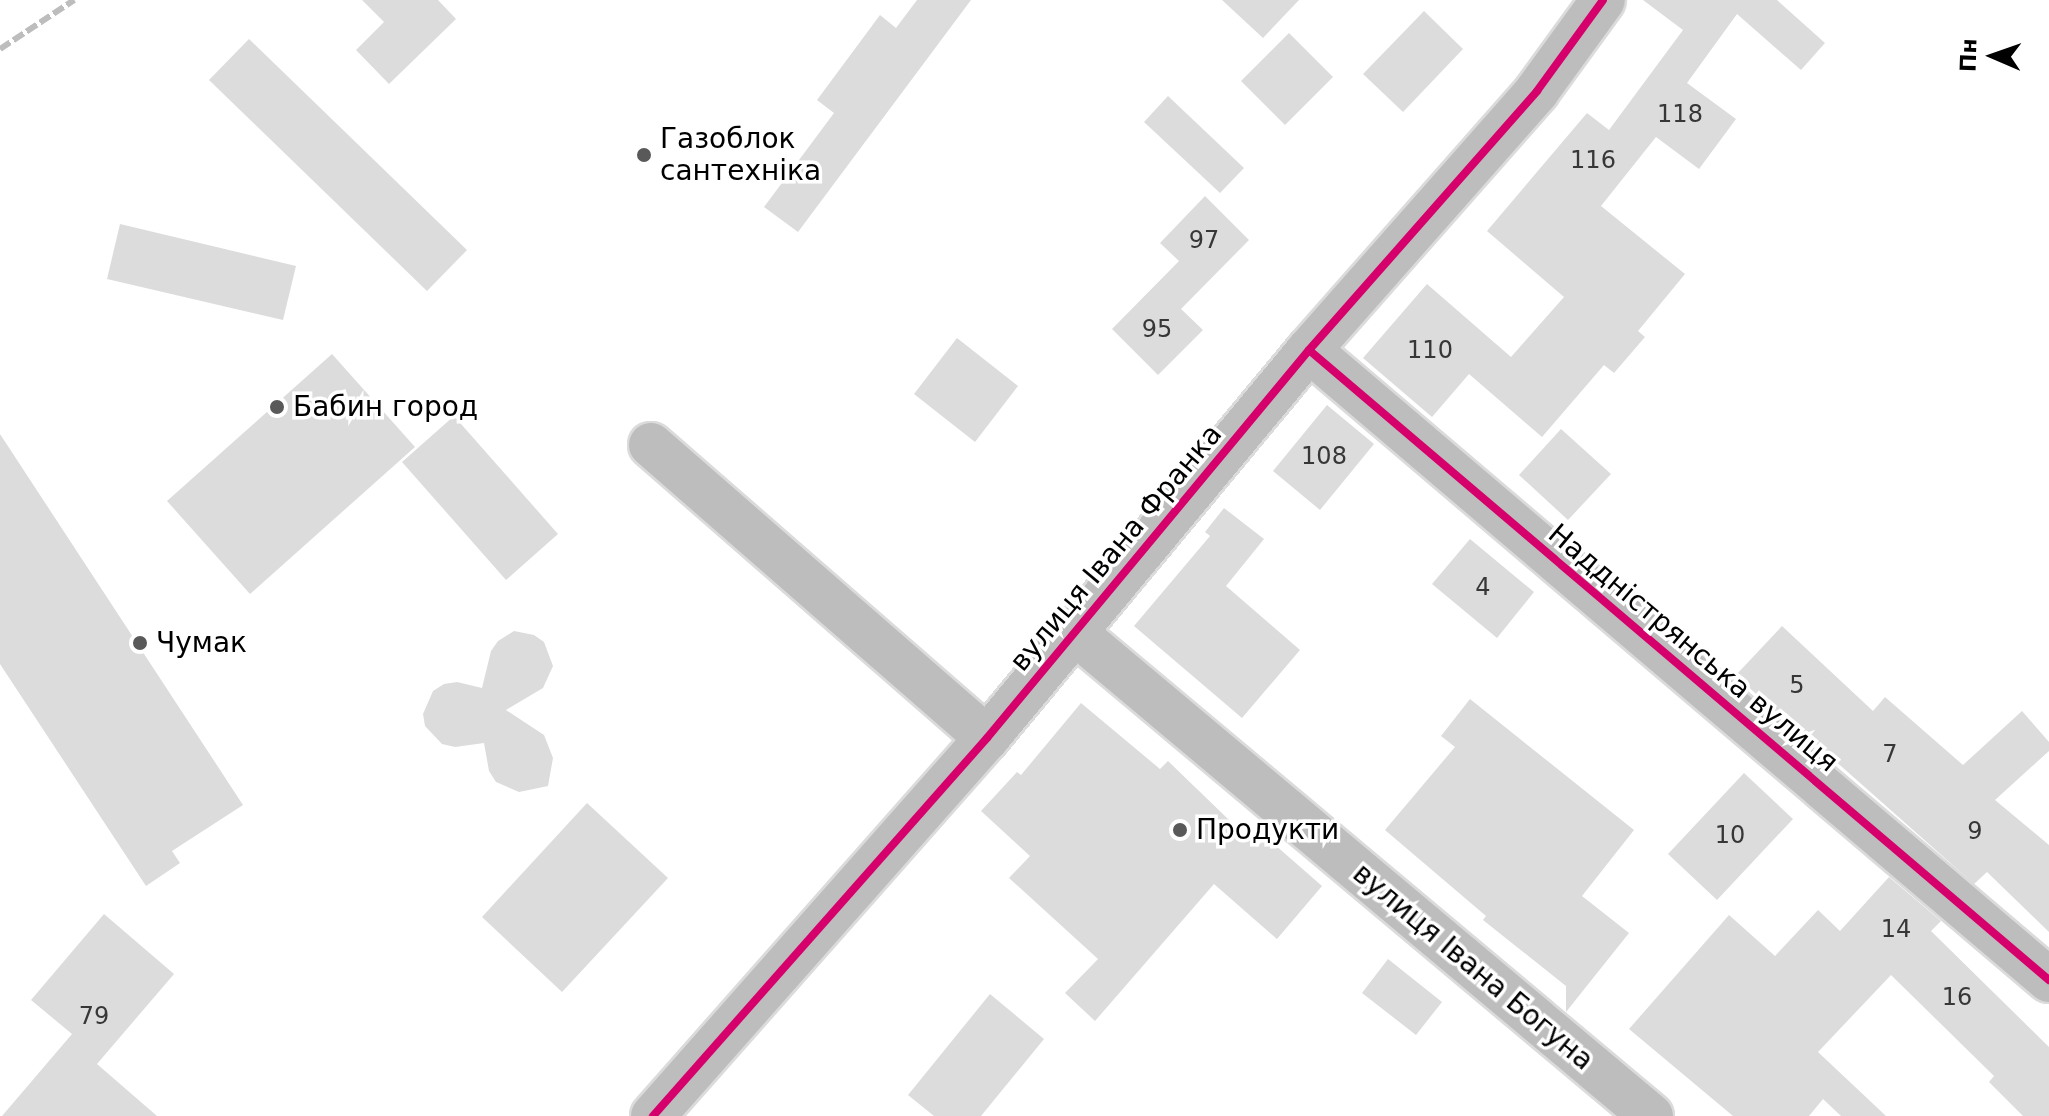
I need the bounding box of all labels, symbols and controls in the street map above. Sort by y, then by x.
north arrow [1953,16,2033,96]
text: Пн [1955,38,1982,72]
house number: 118 [1657,101,1703,129]
place label: Газоблок сантехніка [660,122,821,188]
marker: Газоблок сантехніка [635,146,653,164]
house number: 116 [1570,147,1616,175]
house number: 97 [1189,227,1219,255]
house number: 95 [1142,316,1172,344]
house number: 110 [1407,337,1453,365]
place label: Бабин город [293,390,478,424]
marker: Бабин город [268,398,286,416]
street label: вулиця Івана Франка [1003,418,1229,678]
house number: 108 [1301,443,1347,471]
street label: Наддністрянська вулиця [1541,517,1845,779]
house number: 4 [1475,574,1491,602]
place label: Чумак [156,626,247,660]
marker: Чумак [131,634,149,652]
house number: 5 [1789,672,1805,700]
house number: 7 [1882,741,1898,769]
place label: Продукти [1196,813,1339,847]
house number: 9 [1967,818,1983,846]
marker: Продукти [1171,821,1189,839]
house number: 10 [1715,822,1745,850]
street label: вулиця Івана Богуна [1346,857,1600,1077]
house number: 14 [1881,916,1911,944]
house number: 16 [1942,984,1972,1012]
house number: 79 [79,1003,109,1031]

